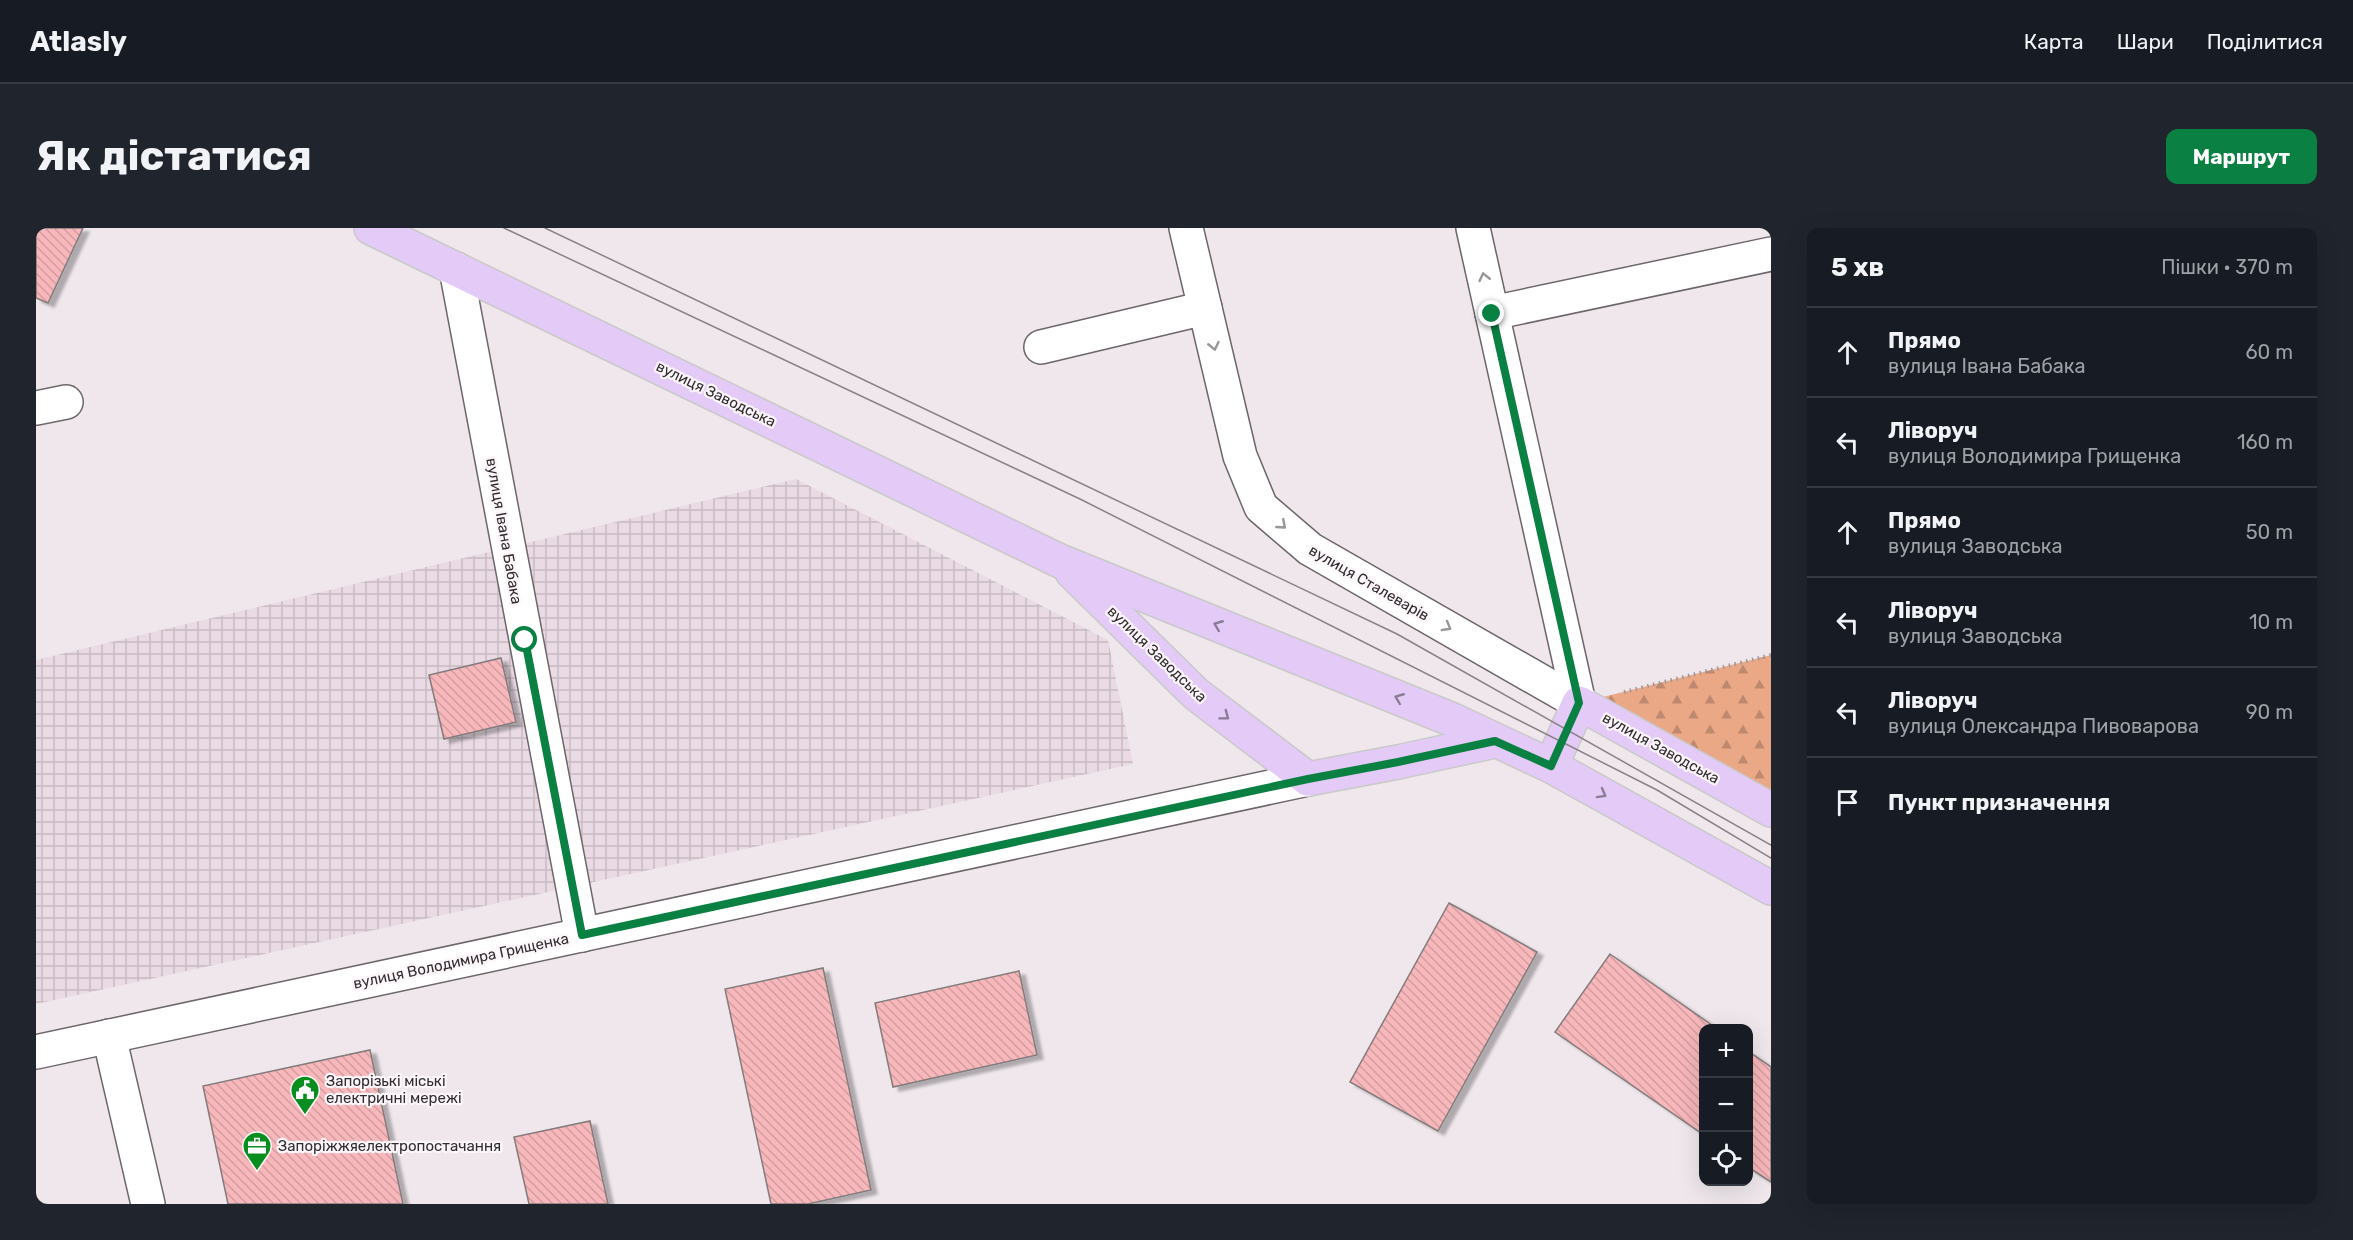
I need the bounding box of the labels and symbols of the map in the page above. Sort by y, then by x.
one-way arrow [1478,272,1491,282]
route end [1478,300,1504,326]
one-way arrow [1206,341,1219,351]
street label: вулиця Заводська [653,357,779,431]
street label: вулиця Івана Бабака [482,456,526,606]
one-way arrow [1275,518,1285,529]
street label: вулиця Сталеварів [1306,541,1432,625]
street label: вулиця Заводська [1104,602,1210,706]
one-way arrow [1214,619,1224,632]
one-way arrow [1440,620,1451,632]
route start [511,626,537,652]
one-way arrow [1394,693,1405,705]
street label: вулиця Заводська [1599,708,1723,788]
one-way arrow [1218,709,1229,720]
one-way arrow [1596,787,1606,798]
street label: вулиця Володимира Грищенка [352,929,570,993]
place label: Запорізькі міські електричні мережі [326,1072,462,1107]
public building icon: Запорізькі міські електричні мережі [289,1074,321,1116]
office icon: Запоріжжяелектропостачання [241,1130,273,1172]
place label: Запоріжжяелектропостачання [278,1137,501,1155]

